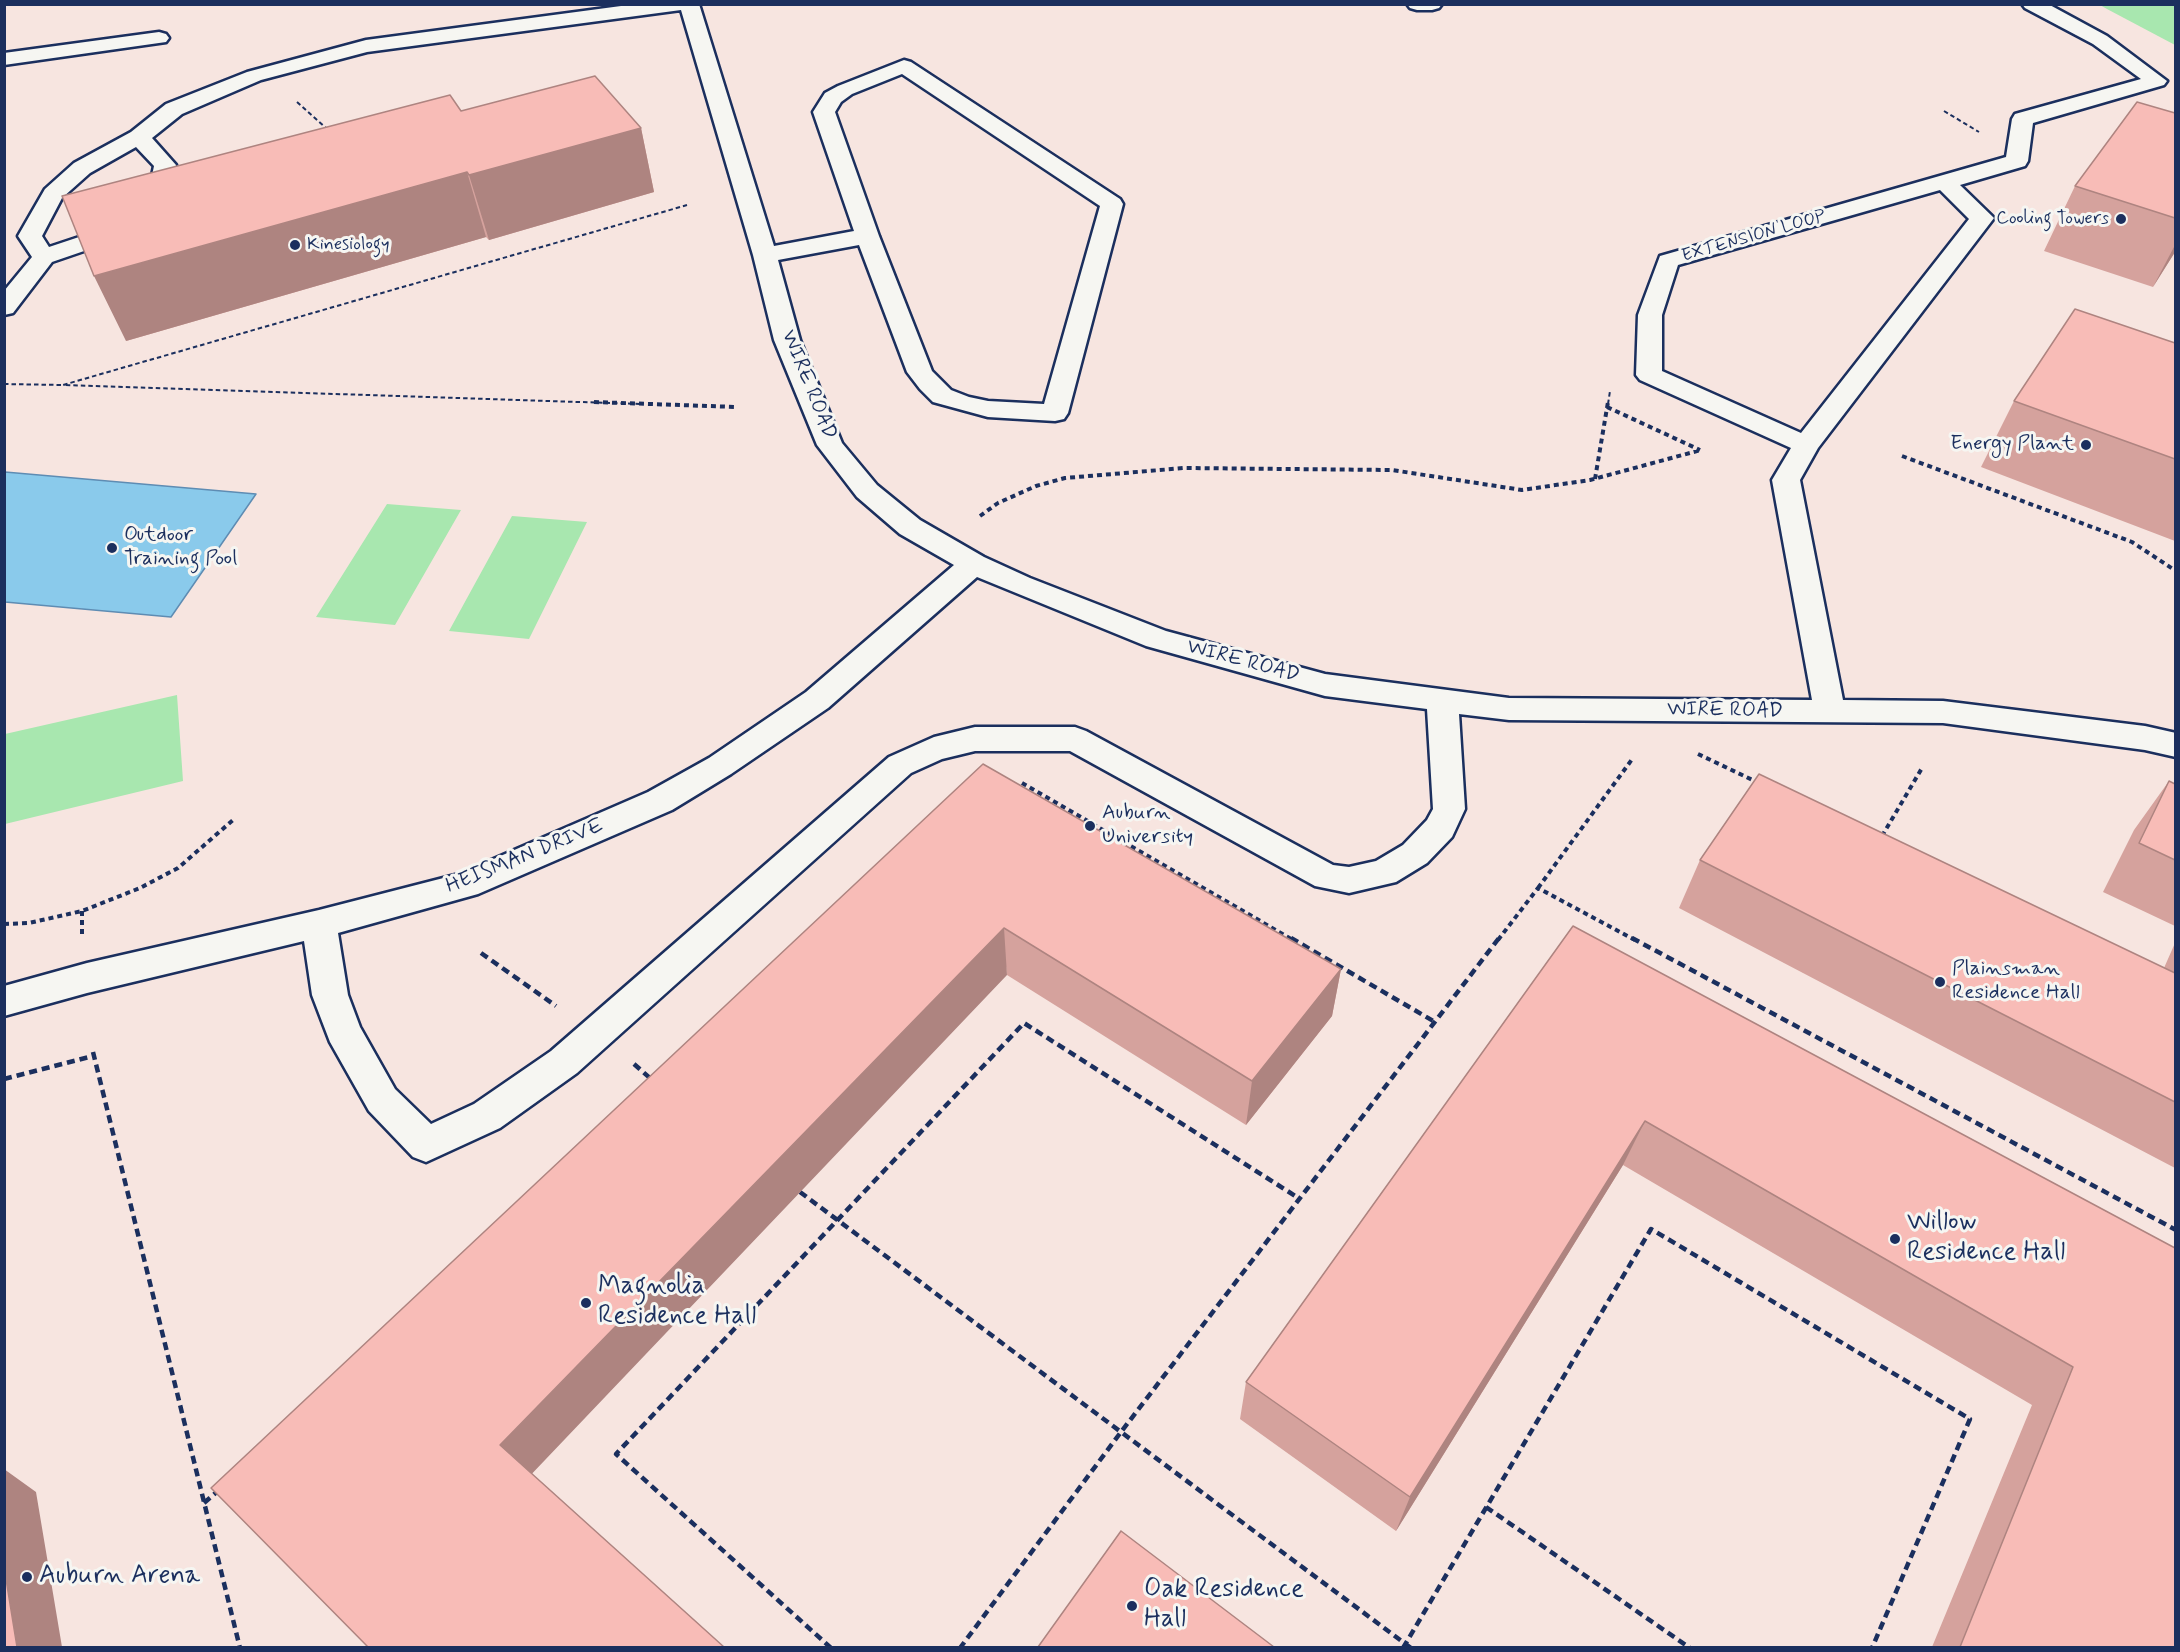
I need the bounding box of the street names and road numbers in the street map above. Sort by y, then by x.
street label: EXTENSION LOOP [1680,206,1828,268]
street label: WIRE ROAD [775,327,841,443]
street label: WIRE ROAD [1184,635,1302,689]
street label: WIRE ROAD [1667,697,1783,725]
street label: HEISMAN DRIVE [443,814,607,900]

